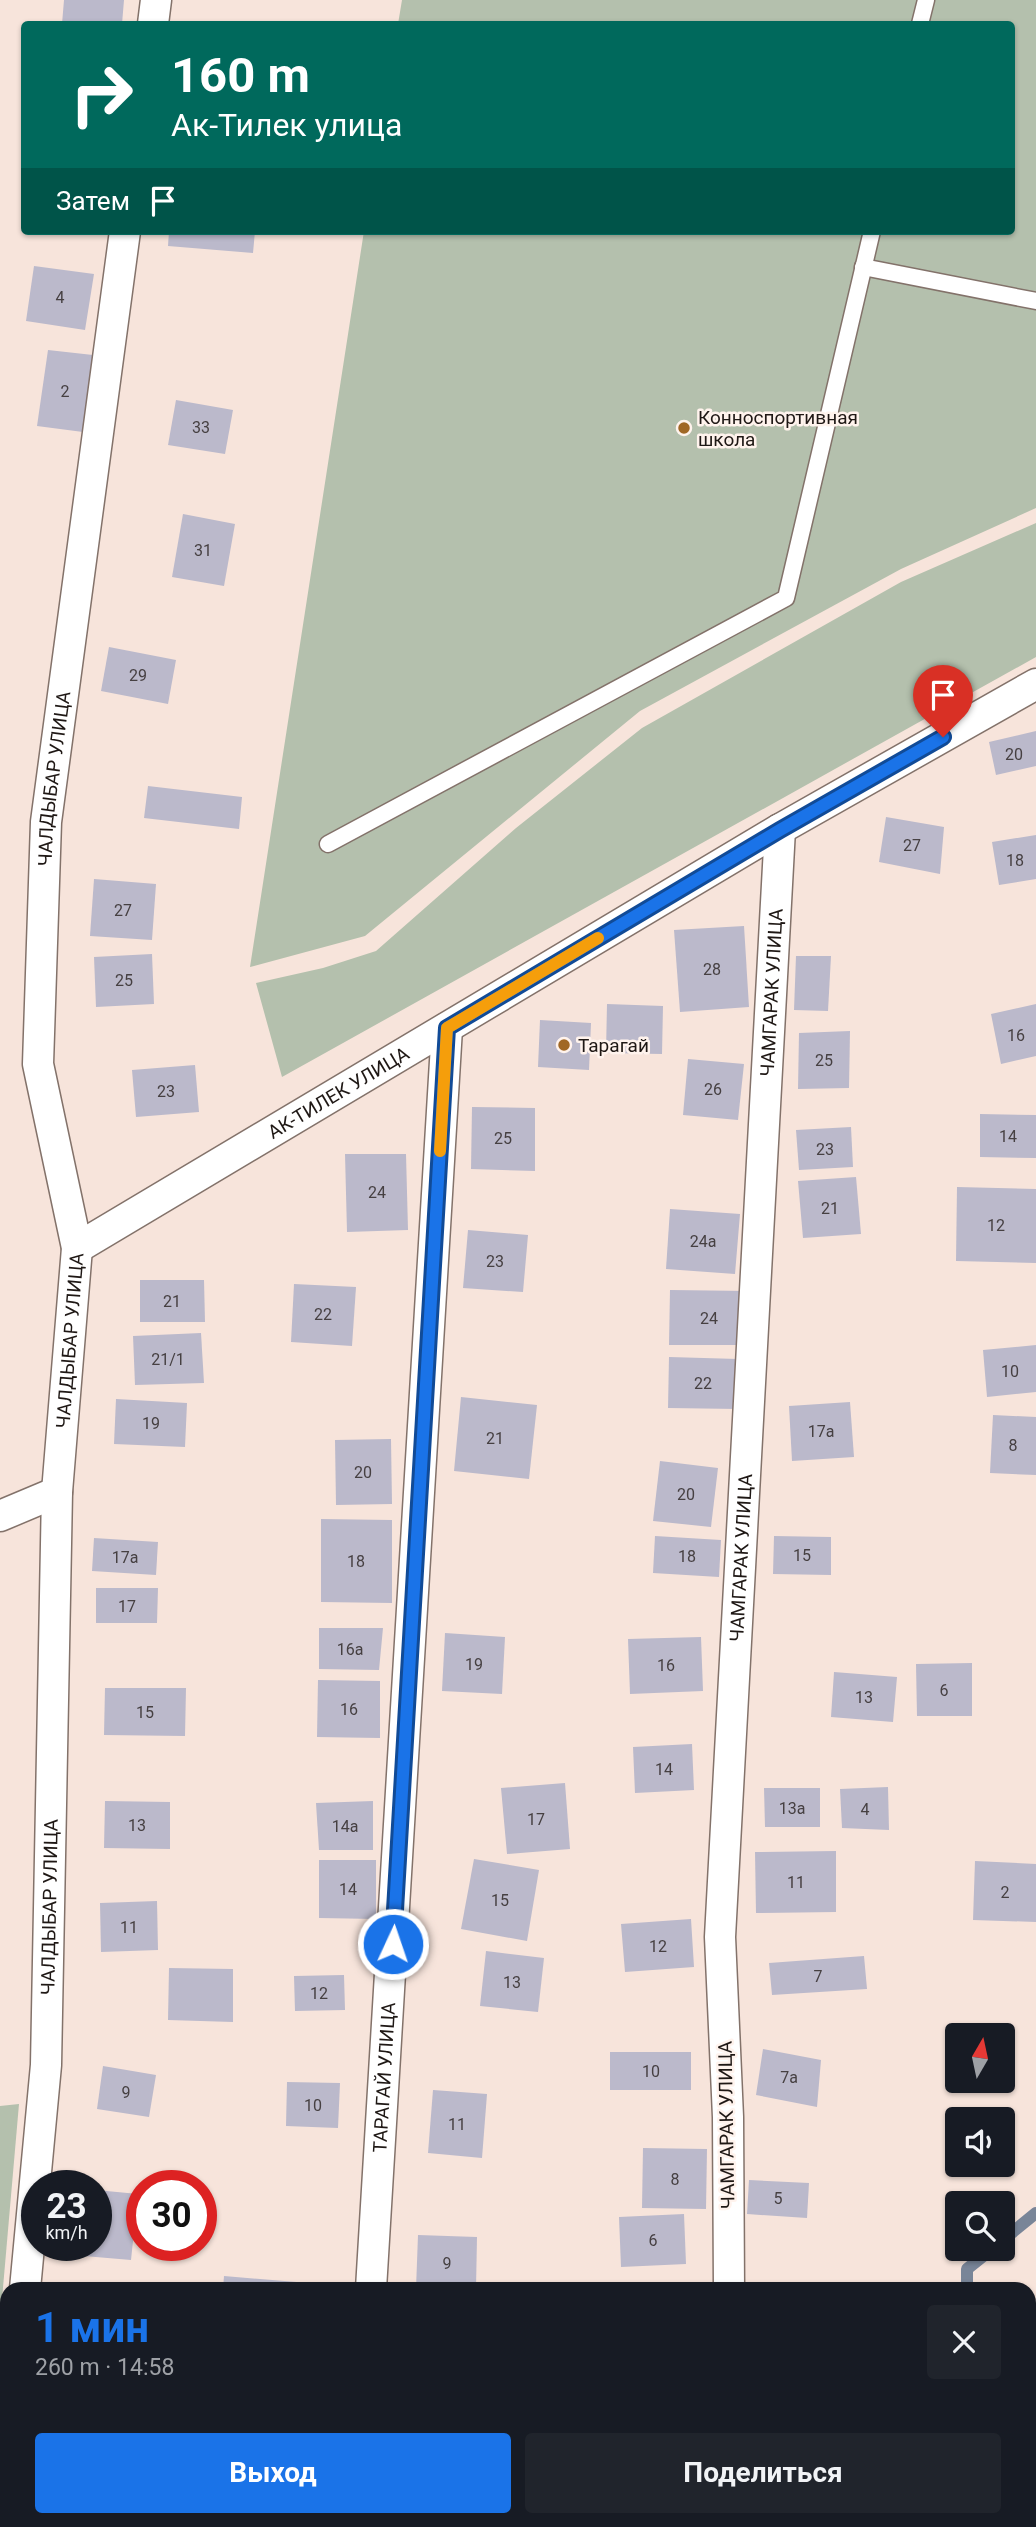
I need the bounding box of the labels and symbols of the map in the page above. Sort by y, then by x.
house number: 4 [56,288,65,307]
house number: 2 [61,382,70,401]
place label: Конноспортивная школа [698,406,858,451]
house number: 33 [192,418,210,437]
marker: Конноспортивная школа [676,420,692,436]
house number: 31 [194,541,212,560]
pin [913,665,973,737]
house number: 29 [129,666,147,685]
street label: ЧАЛДЫБАР УЛИЦА [34,689,75,867]
house number: 20 [1005,745,1023,764]
house number: 27 [903,836,921,855]
house number: 18 [1006,851,1024,870]
house number: 27 [114,901,132,920]
street label: ЧАМГАРАК УЛИЦА [756,907,788,1077]
house number: 28 [703,960,721,979]
house number: 25 [115,971,133,990]
house number: 16 [1007,1026,1025,1045]
place label: Тарагай [578,1034,649,1057]
marker: Тарагай [556,1037,572,1053]
street label: АК-ТИЛЕК УЛИЦА [264,1042,414,1144]
house number: 25 [815,1051,833,1070]
house number: 26 [704,1080,722,1099]
house number: 23 [157,1082,175,1101]
house number: 14 [999,1127,1017,1146]
house number: 25 [494,1129,512,1148]
house number: 23 [816,1140,834,1159]
house number: 24 [368,1183,386,1202]
house number: 21 [821,1199,839,1218]
house number: 12 [987,1216,1005,1235]
house number: 24а [690,1232,716,1251]
street label: ЧАЛДЫБАР УЛИЦА [51,1251,89,1429]
house number: 23 [486,1252,504,1271]
house number: 21 [163,1292,181,1311]
house number: 22 [314,1305,332,1324]
house number: 24 [700,1309,718,1328]
house number: 21/1 [151,1350,185,1369]
house number: 10 [1001,1362,1019,1381]
house number: 22 [694,1374,712,1393]
house number: 19 [142,1414,160,1433]
house number: 17а [808,1422,834,1441]
house number: 21 [486,1429,504,1448]
house number: 8 [1009,1436,1018,1455]
house number: 20 [354,1463,372,1482]
street label: ЧАМГАРАК УЛИЦА [725,1472,757,1642]
house number: 20 [677,1485,695,1504]
house number: 15 [793,1546,811,1565]
house number: 18 [678,1547,696,1566]
house number: 17а [112,1548,138,1567]
house number: 18 [347,1552,365,1571]
house number: 17 [118,1597,136,1616]
house number: 16а [337,1640,363,1659]
house number: 19 [465,1655,483,1674]
house number: 16 [657,1656,675,1675]
house number: 6 [940,1681,949,1700]
house number: 13 [855,1688,873,1707]
house number: 16 [340,1700,358,1719]
house number: 15 [136,1703,154,1722]
house number: 14 [655,1760,673,1779]
house number: 13а [779,1799,805,1818]
house number: 4 [861,1800,870,1819]
house number: 17 [527,1810,545,1829]
house number: 13 [128,1816,146,1835]
house number: 14а [332,1817,358,1836]
street label: ЧАЛДЫБАР УЛИЦА [36,1818,63,1995]
house number: 11 [787,1873,805,1892]
house number: 14 [339,1880,357,1899]
house number: 2 [1001,1883,1010,1902]
house number: 15 [491,1891,509,1910]
position arrow [356,1907,430,1981]
house number: 11 [120,1918,138,1937]
house number: 12 [649,1937,667,1956]
house number: 7 [814,1967,823,1986]
house number: 13 [503,1973,521,1992]
house number: 12 [310,1984,328,2003]
street label: ТАРАГАЙ УЛИЦА [368,2001,400,2153]
north arrow [945,2023,1015,2093]
street label: ЧАМГАРАК УЛИЦА [714,2040,739,2209]
house number: 10 [642,2062,660,2081]
house number: 7а [780,2068,798,2087]
house number: 9 [122,2083,131,2102]
house number: 10 [304,2096,322,2115]
house number: 11 [448,2115,466,2134]
speed limit sign: 30 [126,2170,217,2261]
house number: 8 [671,2170,680,2189]
house number: 5 [774,2189,783,2208]
house number: 6 [649,2231,658,2250]
house number: 9 [443,2254,452,2273]

